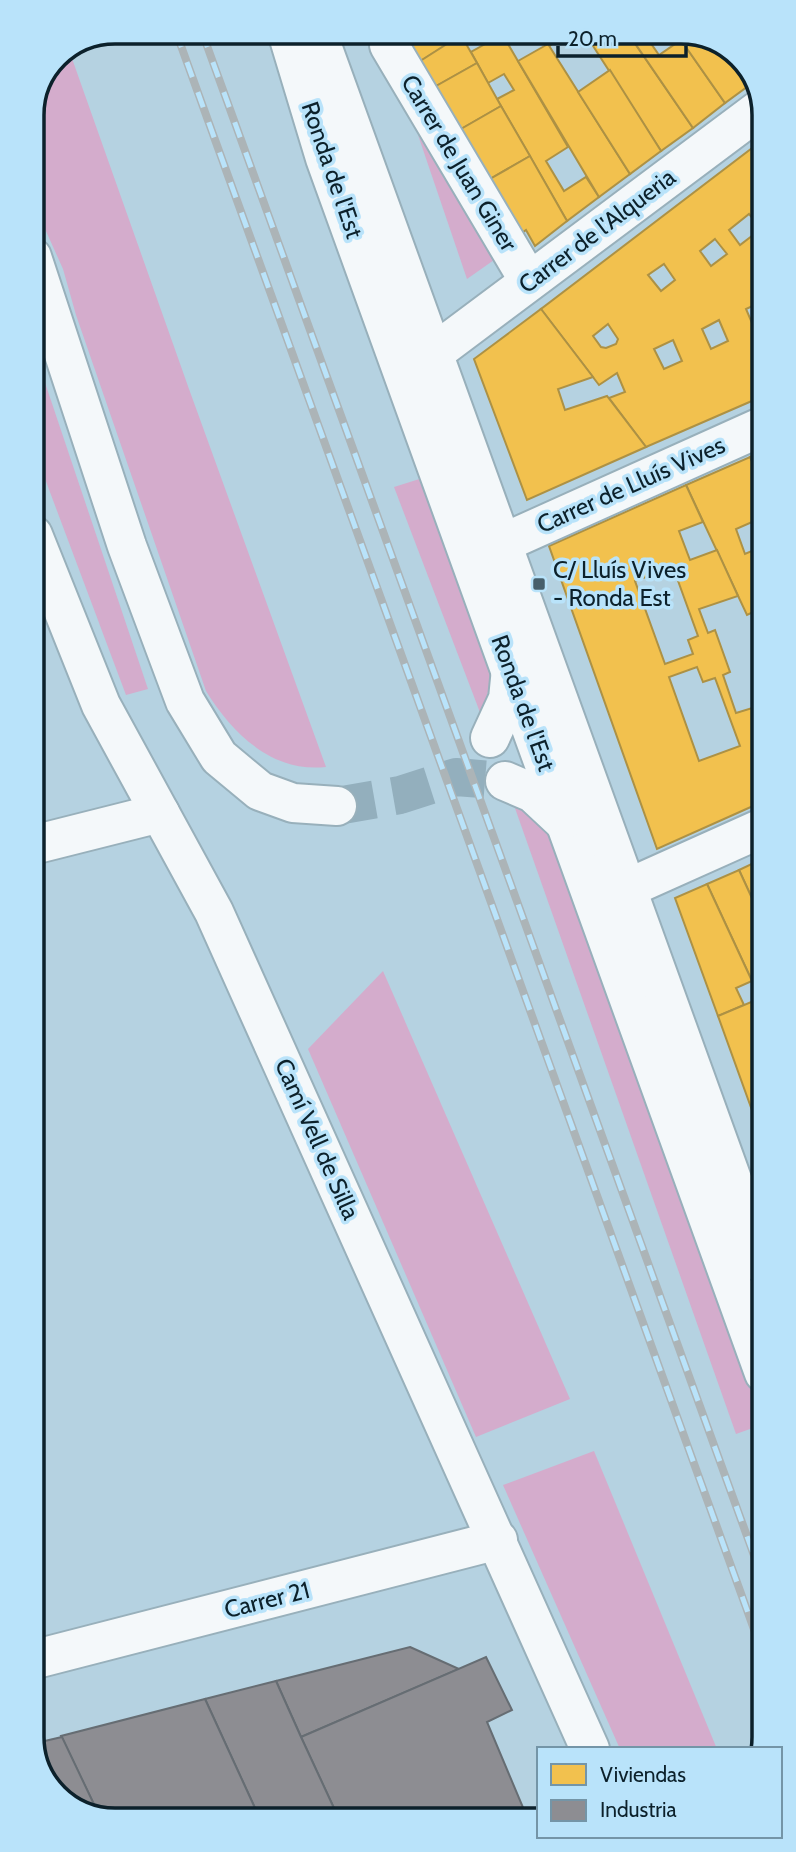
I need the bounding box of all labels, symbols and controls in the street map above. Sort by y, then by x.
scale bar [558,14,686,58]
text: 20 m [568,26,617,51]
street label: Carrer de Juan Giner [395,69,524,257]
street label: Ronda de l'Est [296,98,369,242]
street label: Carrer de l'Alqueria [513,162,681,299]
street label: Carrer de Lluís Vives [532,430,729,539]
place label: C/ Lluís Vives - Ronda Est [553,555,686,612]
marker: C/ Lluís Vives - Ronda Est [531,576,547,592]
street label: Ronda de l'Est [485,631,561,775]
street label: Camí Vell de Silla [269,1054,366,1224]
street label: Carrer 21 [221,1575,313,1624]
legend [537,1747,782,1838]
text: Viviendas [600,1762,686,1787]
text: Industria [600,1797,677,1822]

